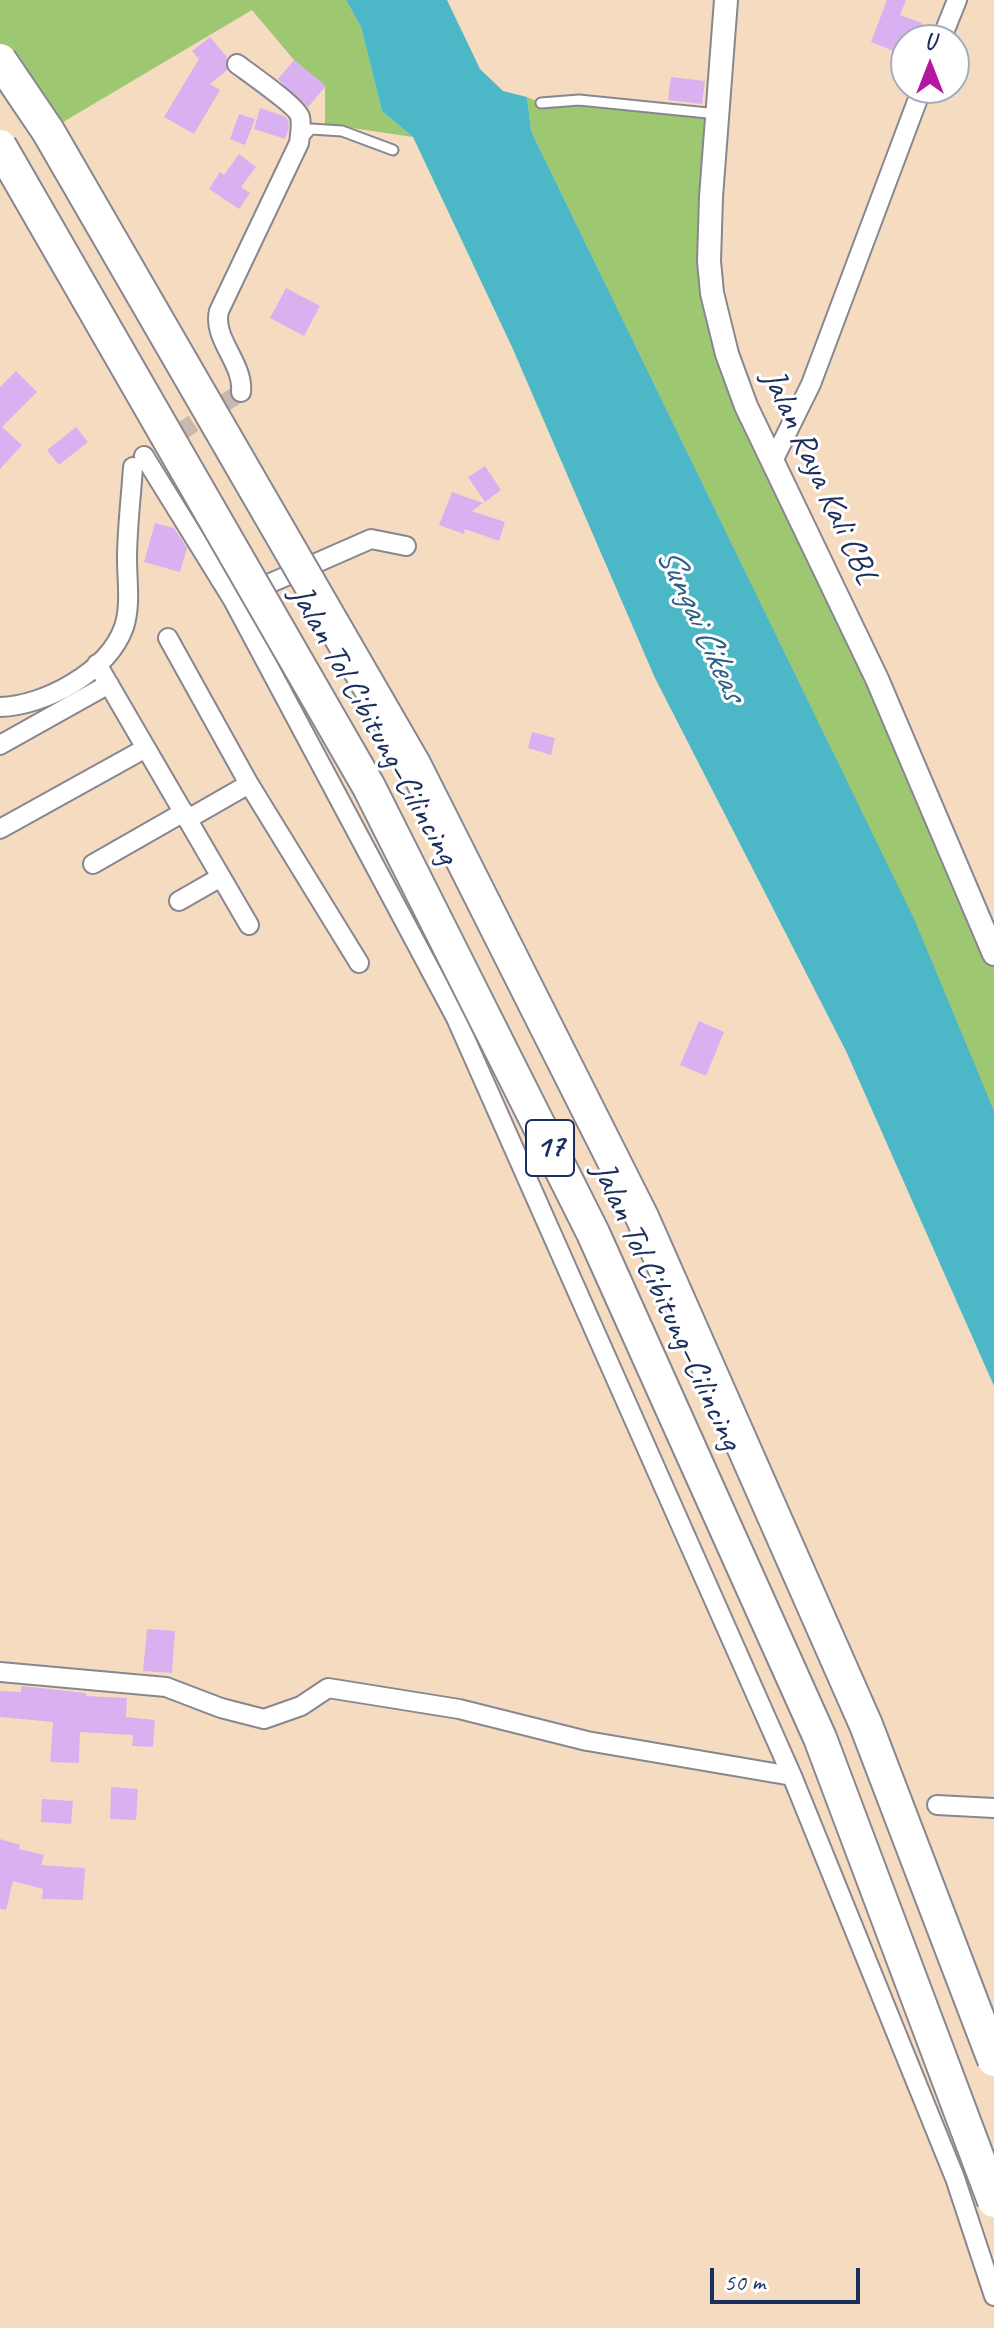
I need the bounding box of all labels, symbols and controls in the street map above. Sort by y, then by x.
north arrow [890,24,970,104]
text: U [925,28,935,56]
street label: Jalan Raya Kali CBL [752,363,886,591]
water label: Sungai Cikeas [646,540,754,708]
street label: Jalan Tol Cibitung–Cilincing [279,578,467,872]
road number: 17 [526,1120,574,1176]
street label: Jalan Tol Cibitung–Cilincing [581,1156,751,1456]
scale bar [714,2252,864,2302]
text: 50 m [724,2267,765,2297]

